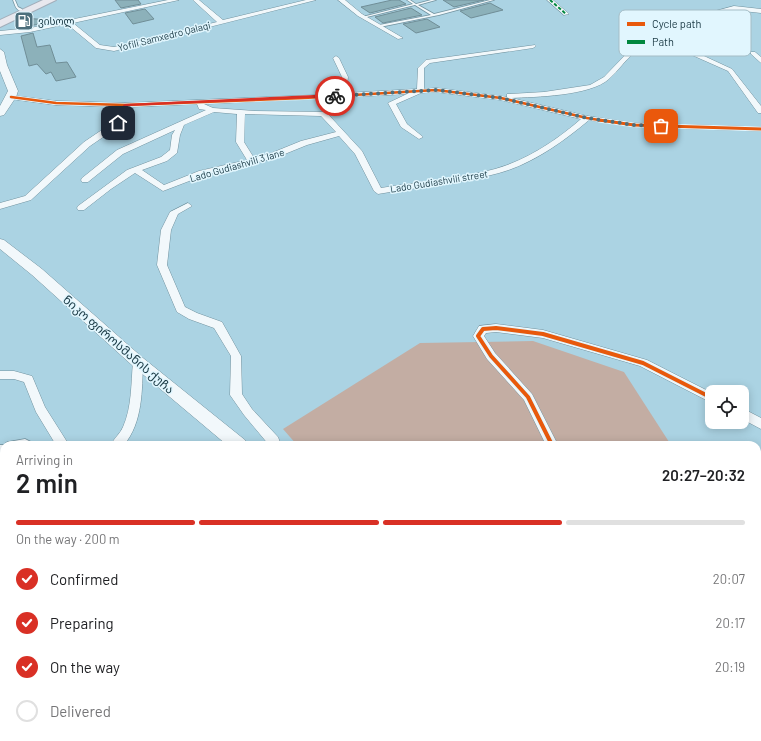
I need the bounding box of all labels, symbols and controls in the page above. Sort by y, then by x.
fuel station icon: ვისოლ [13,10,35,32]
legend [619,10,751,56]
place label: ვისოლ [38,15,75,28]
text: Cycle path [652,17,702,30]
street label: Yofili Samxedro Qalaqi [116,19,212,53]
text: Path [652,35,674,48]
courier [315,76,355,116]
icon: bike [324,85,346,107]
pin [101,106,135,140]
pin [644,109,678,143]
icon: home [107,112,129,134]
icon: bag [650,115,672,137]
street label: Lado Gudiashvili 3 lane [188,146,286,184]
street label: Lado Gudiashvili street [389,167,489,195]
street label: ნიკო ფიროსმანის ქუჩა [60,292,177,397]
map controls [705,385,749,429]
button: locate [705,385,749,429]
text: Arriving in [16,452,73,468]
text: 20:27–20:32 [662,466,745,484]
text: 2 min [16,467,78,498]
text: On the way · 200 m [16,531,120,547]
icon: check [16,568,38,590]
text: Confirmed [50,570,118,588]
text: 20:07 [713,571,745,587]
icon: check [16,612,38,634]
text: Preparing [50,614,114,632]
text: 20:17 [716,615,745,631]
icon: check [16,656,38,678]
text: On the way [50,658,120,676]
text: 20:19 [715,659,745,675]
text: Delivered [50,702,111,720]

